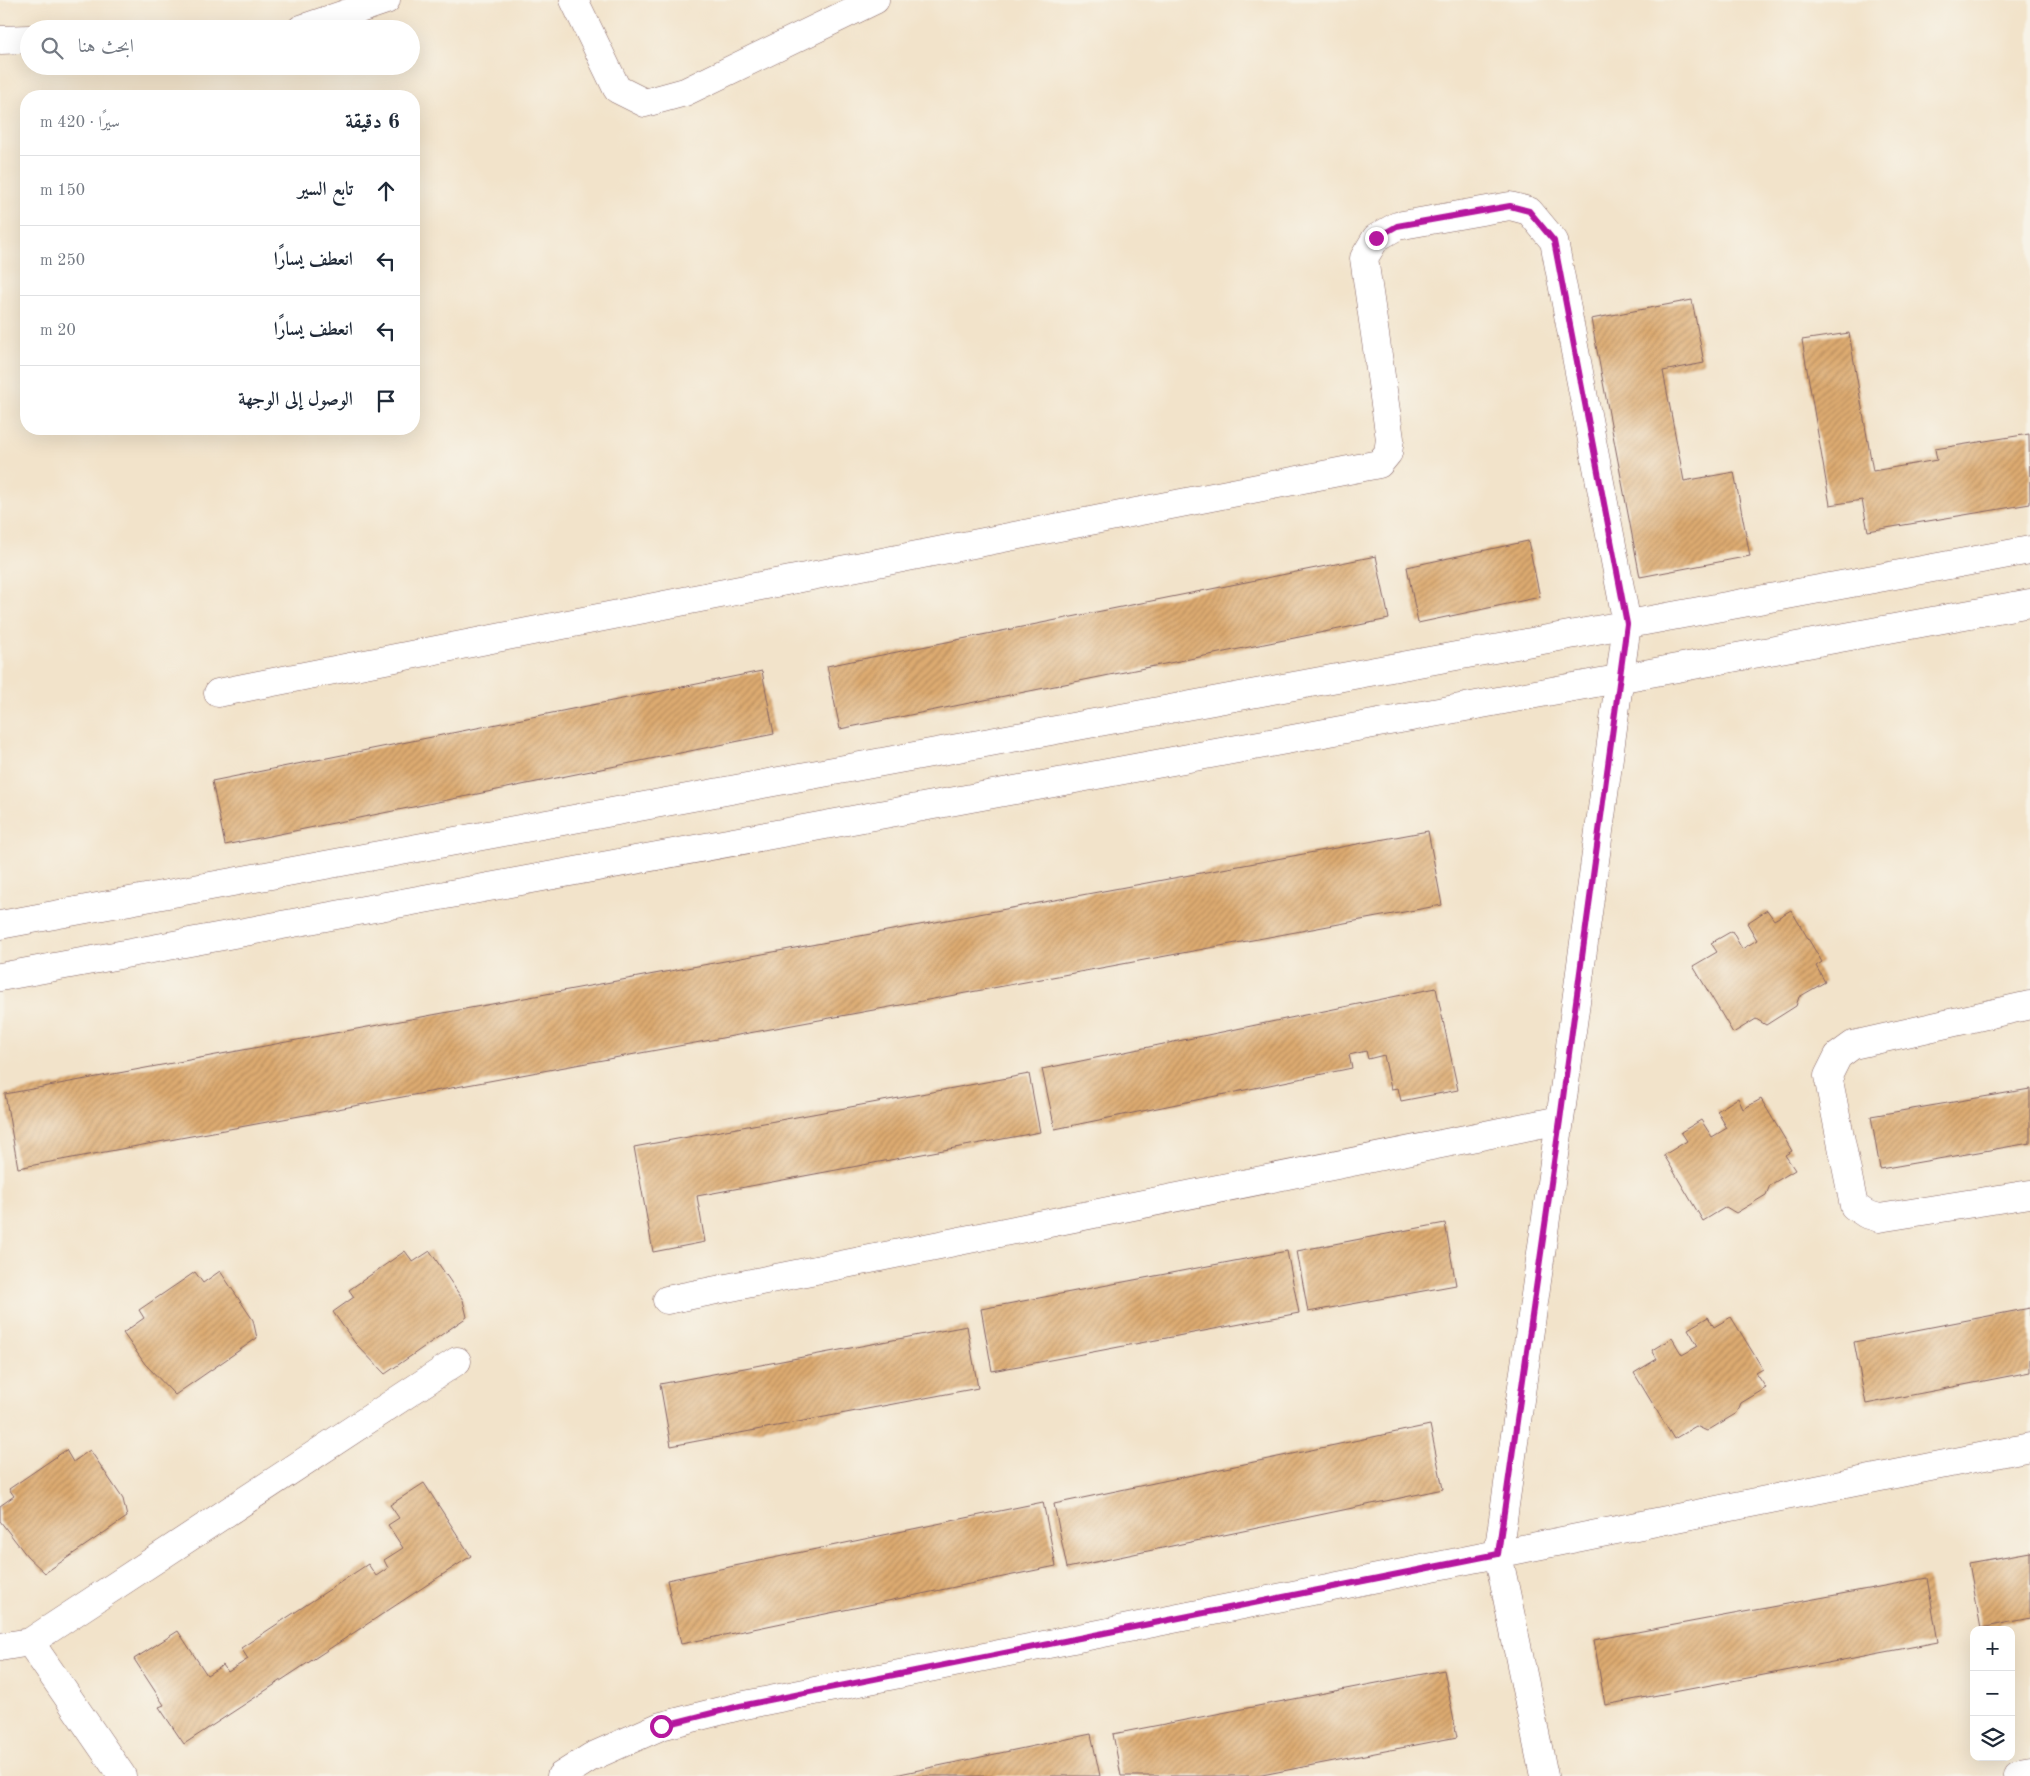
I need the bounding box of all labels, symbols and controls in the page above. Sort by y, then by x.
search box [20,20,420,75]
icon: search [38,34,66,62]
text: ابحث هنا [78,38,134,57]
text: 6 دقيقة [345,112,400,133]
text: سيرًا · 420 m [40,115,120,131]
icon: ahead [372,177,400,205]
text: تابع السير [298,181,353,200]
text: 150 m [40,183,85,199]
route end [1365,227,1388,250]
icon: left [372,247,400,275]
text: انعطف يسارًا [274,251,353,270]
text: 250 m [40,253,85,269]
icon: left [372,317,400,345]
text: انعطف يسارًا [274,321,353,340]
text: 20 m [40,323,76,339]
icon: arrive [372,387,400,415]
text: الوصول إلى الوجهة [238,391,353,410]
map controls [1970,1626,2015,1761]
button: + [1970,1626,2015,1671]
button: − [1970,1671,2015,1716]
route start [650,1715,673,1738]
button: layers [1970,1716,2015,1761]

